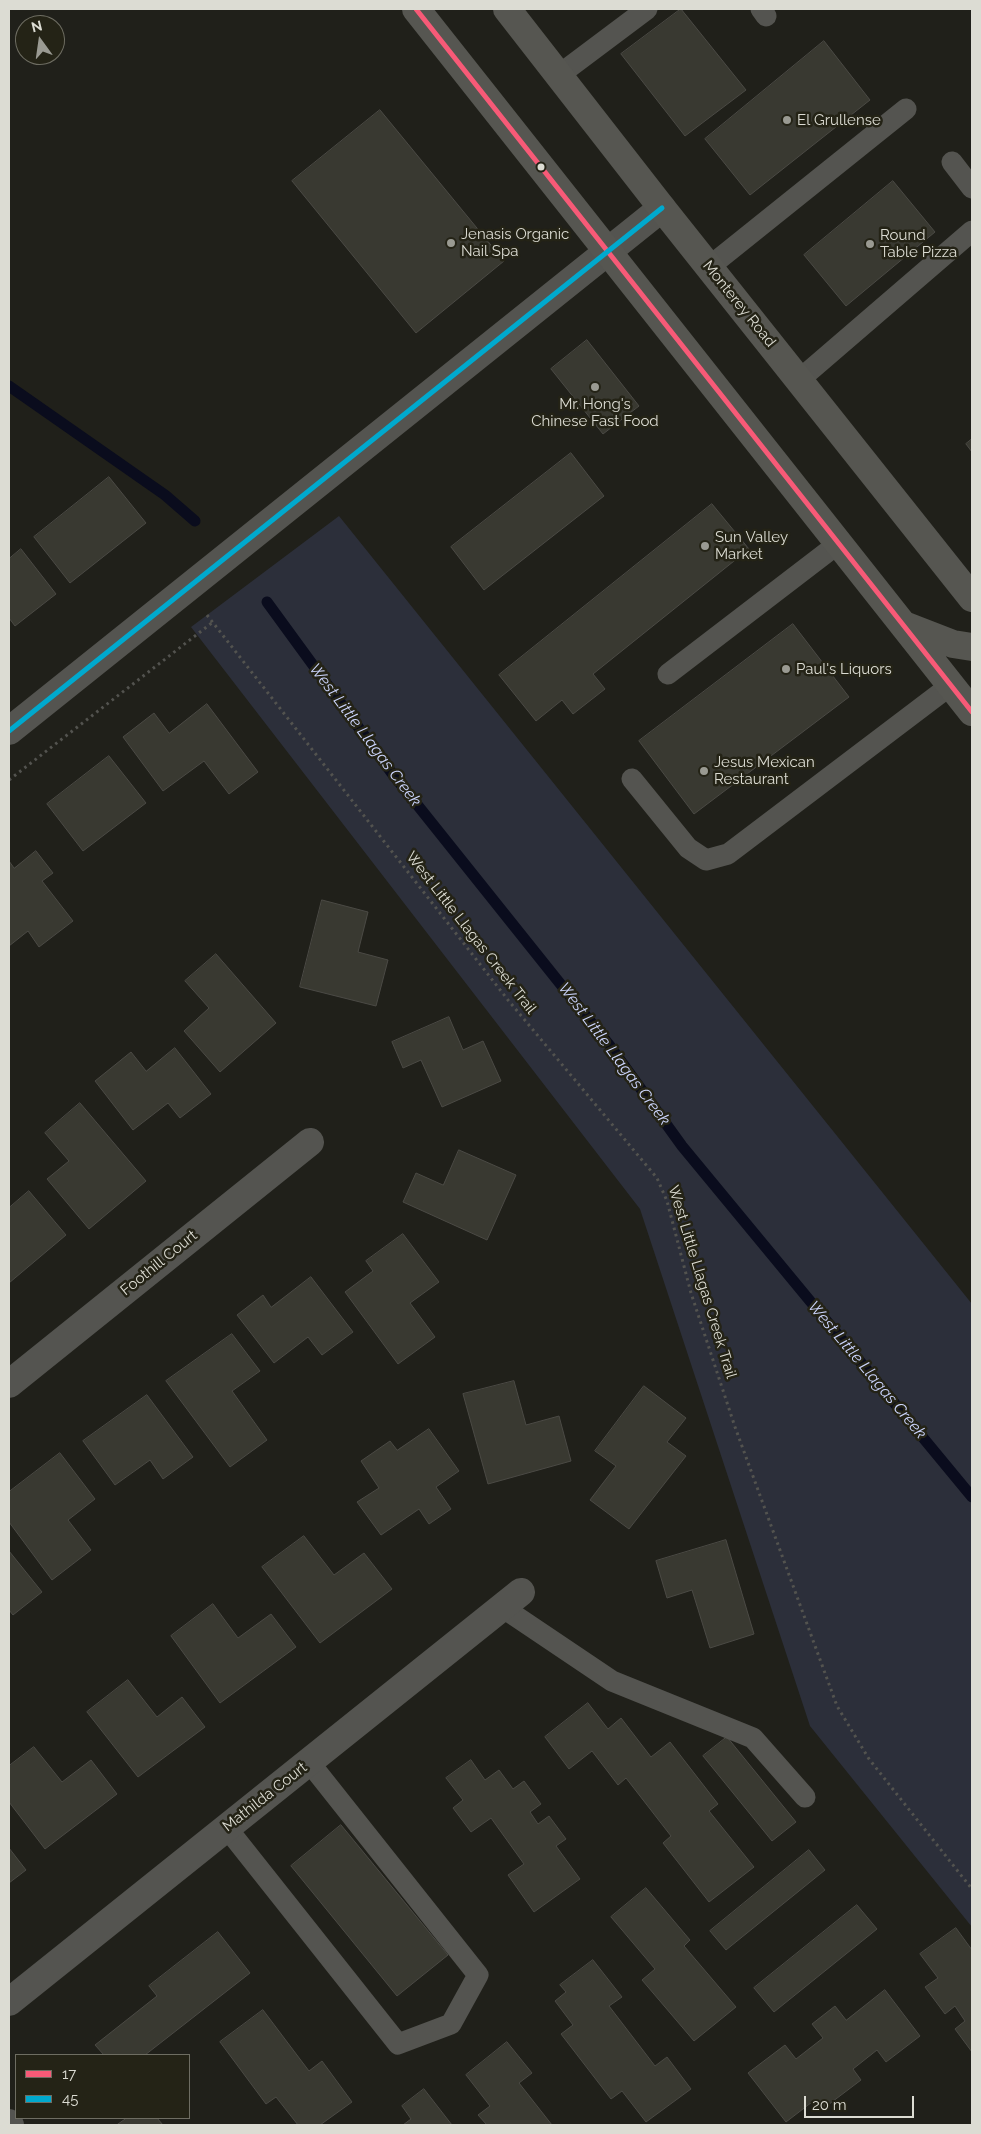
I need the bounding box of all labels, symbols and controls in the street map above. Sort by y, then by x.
north arrow [15,15,65,65]
text: N [29,17,44,35]
place label: El Grullense [797,111,881,129]
marker: El Grullense [781,114,793,126]
unlabelled marker [536,162,546,172]
place label: Jenasis Organic Nail Spa [461,225,569,260]
place label: Round Table Pizza [880,226,957,261]
marker: Jenasis Organic Nail Spa [445,237,457,249]
marker: Round Table Pizza [864,238,876,250]
street label: Monterey Road [699,257,779,351]
marker: Mr. Hong's Chinese Fast Food [589,381,601,393]
place label: Mr. Hong's Chinese Fast Food [531,395,659,430]
place label: Sun Valley Market [715,528,788,563]
marker: Sun Valley Market [699,540,711,552]
water label: West Little Llagas Creek [305,660,425,810]
place label: Paul's Liquors [796,660,892,678]
marker: Paul's Liquors [780,663,792,675]
place label: Jesus Mexican Restaurant [714,753,815,788]
marker: Jesus Mexican Restaurant [698,765,710,777]
street label: West Little Llagas Creek Trail [402,848,540,1018]
water label: West Little Llagas Creek [554,979,674,1129]
street label: West Little Llagas Creek Trail [664,1183,740,1381]
street label: Foothill Court [117,1227,201,1299]
water label: West Little Llagas Creek [804,1297,930,1443]
street label: Mathilda Court [219,1758,311,1836]
legend [15,2054,190,2119]
text: 17 [62,2065,76,2083]
scale bar [806,2086,916,2118]
text: 45 [62,2090,78,2108]
text: 20 m [812,2096,847,2114]

